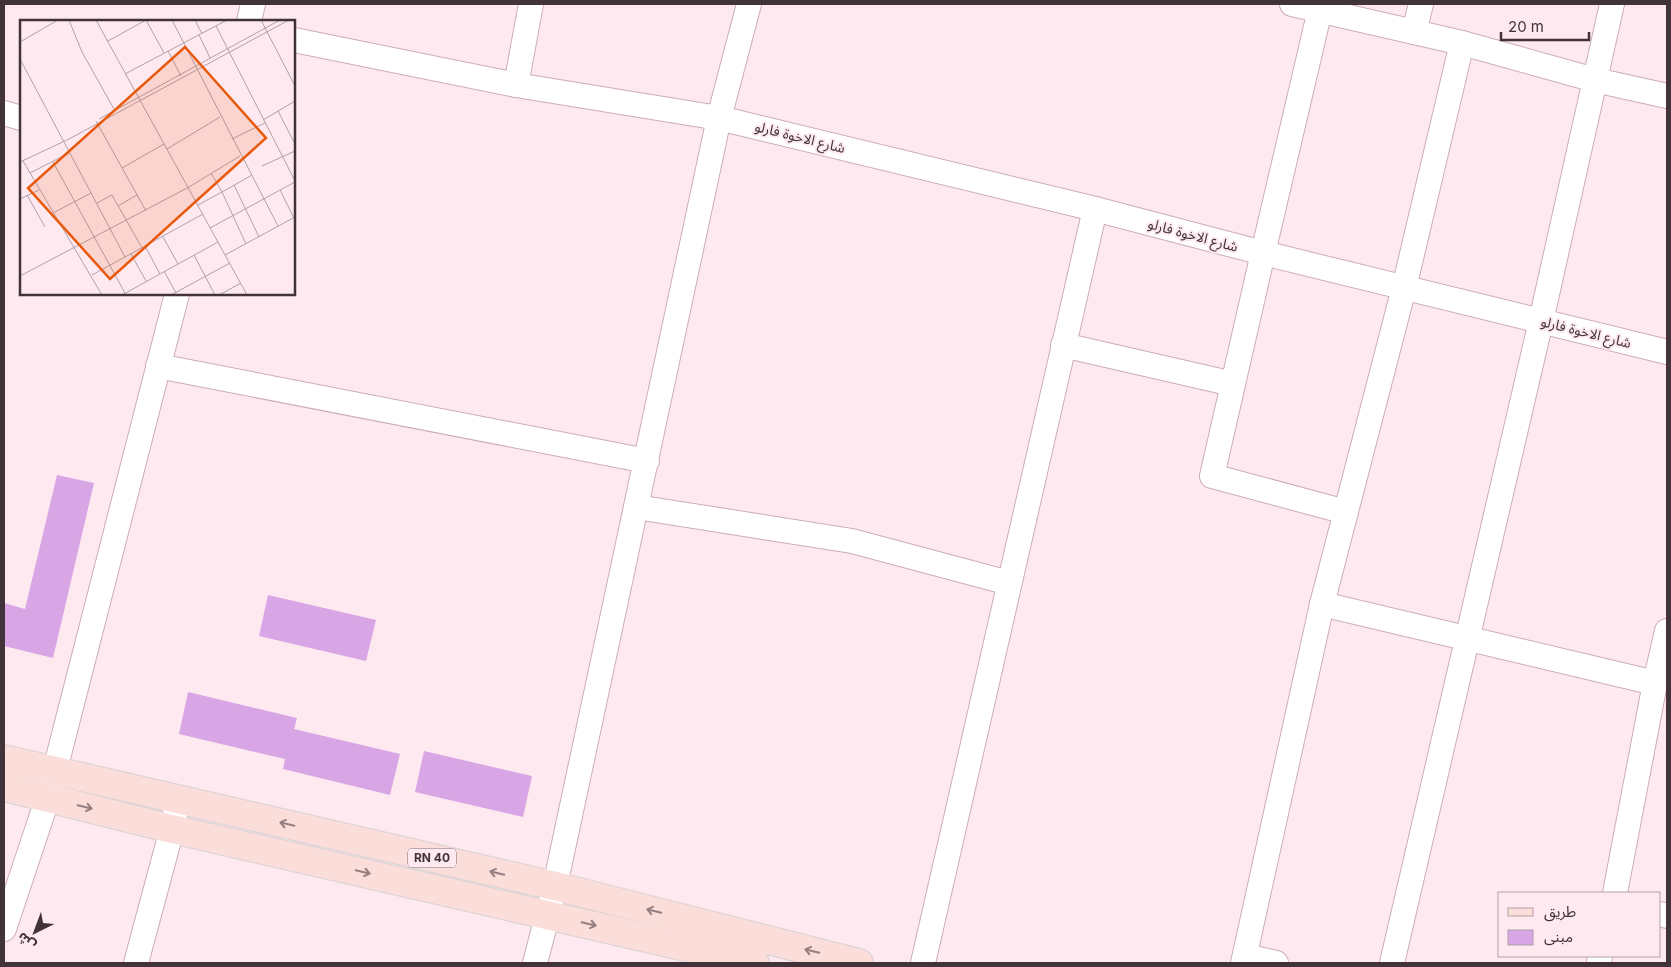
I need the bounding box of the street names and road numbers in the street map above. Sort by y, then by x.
street label: شارع الاخوة فارلو [752,117,847,159]
street label: شارع الاخوة فارلو [1145,214,1240,258]
street label: شارع الاخوة فارلو [1538,312,1633,354]
road number: RN 40 [408,848,456,868]

